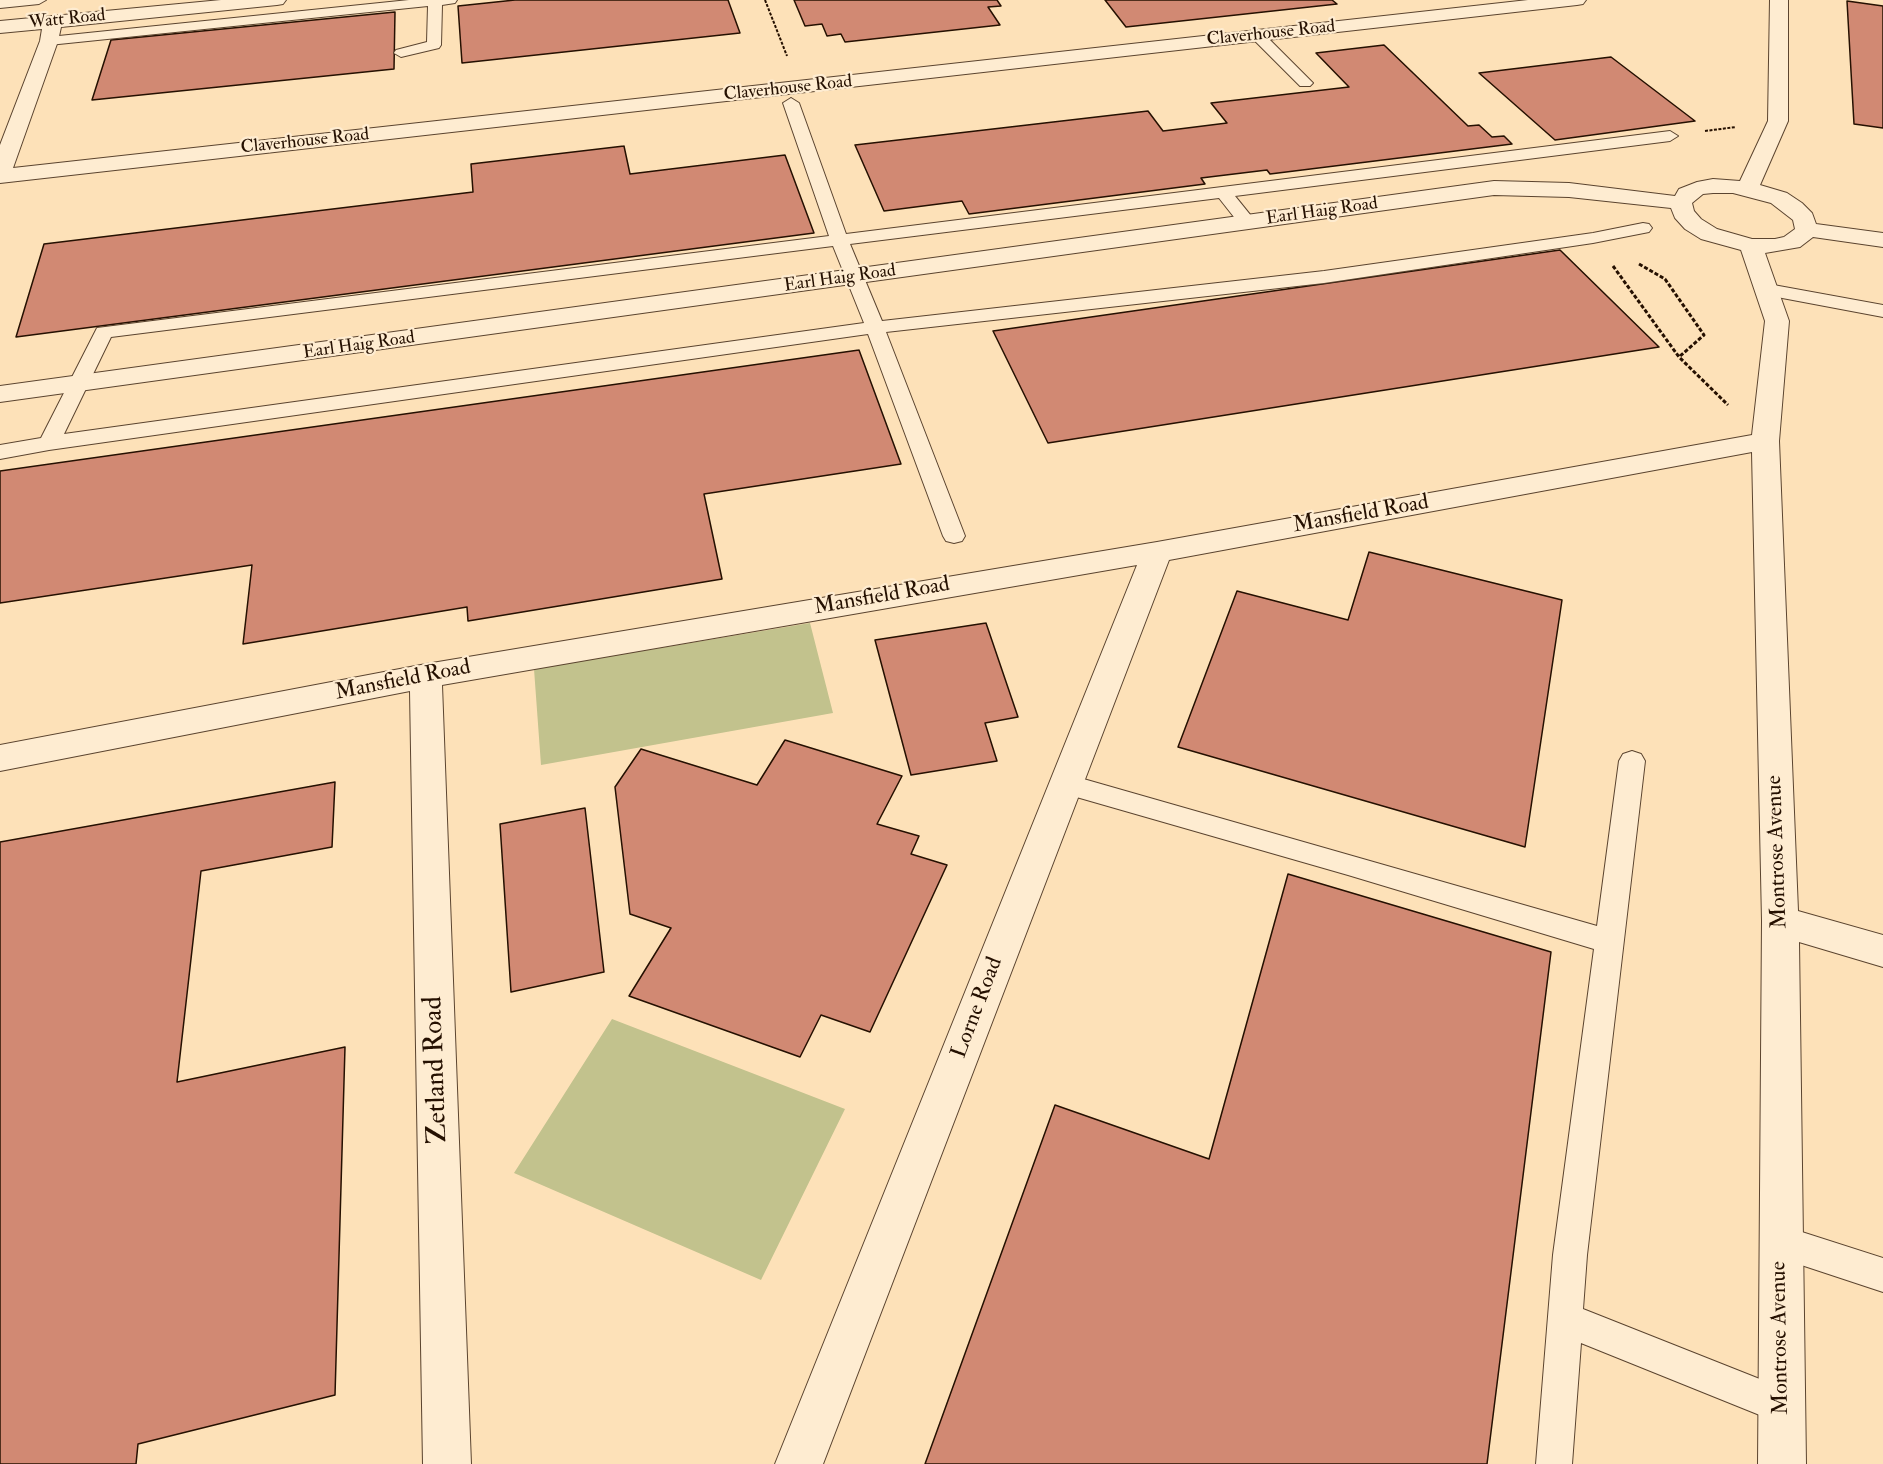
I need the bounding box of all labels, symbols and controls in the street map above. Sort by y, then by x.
street label: Watt Road [27,5,107,35]
street label: Claverhouse Road [1206,17,1336,51]
street label: Claverhouse Road [723,72,853,106]
street label: Claverhouse Road [240,125,370,159]
street label: Earl Haig Road [1265,193,1379,231]
street label: Earl Haig Road [783,260,897,298]
street label: Earl Haig Road [302,327,416,365]
street label: Mansfield Road [1291,490,1431,540]
street label: Mansfield Road [812,572,952,622]
street label: Mansfield Road [333,655,473,707]
street label: Montrose Avenue [1762,775,1794,929]
street label: Lorne Road [947,954,1009,1062]
street label: Zetland Road [418,996,456,1144]
street label: Montrose Avenue [1766,1261,1796,1415]

